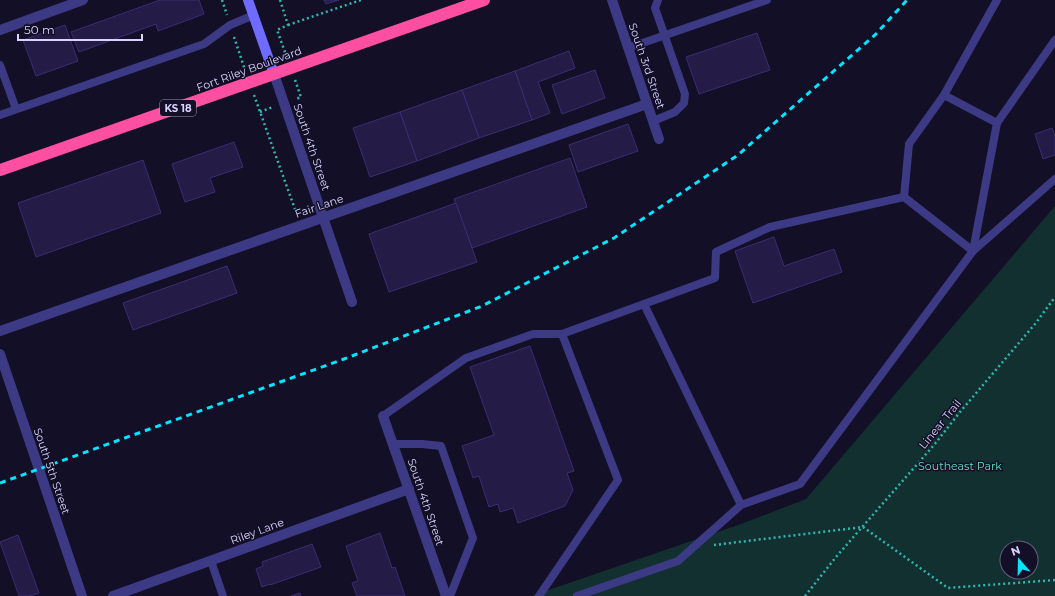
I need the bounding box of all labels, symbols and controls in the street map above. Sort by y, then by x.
scale bar [18,16,142,42]
street label: South 3rd Street [626,21,668,111]
text: 50 m [24,22,55,37]
street label: Fort Riley Boulevard [194,43,304,95]
road number: KS 18 [160,100,196,116]
street label: South 4th Street [291,102,334,193]
street label: Fair Lane [293,191,345,221]
street label: Linear Trail [916,396,964,452]
street label: South 5th Street [31,426,73,516]
street label: South 4th Street [405,457,448,548]
park label: Southeast Park [918,459,1002,473]
street label: Riley Lane [228,515,286,547]
north arrow [999,540,1039,580]
text: N [1009,543,1022,559]

